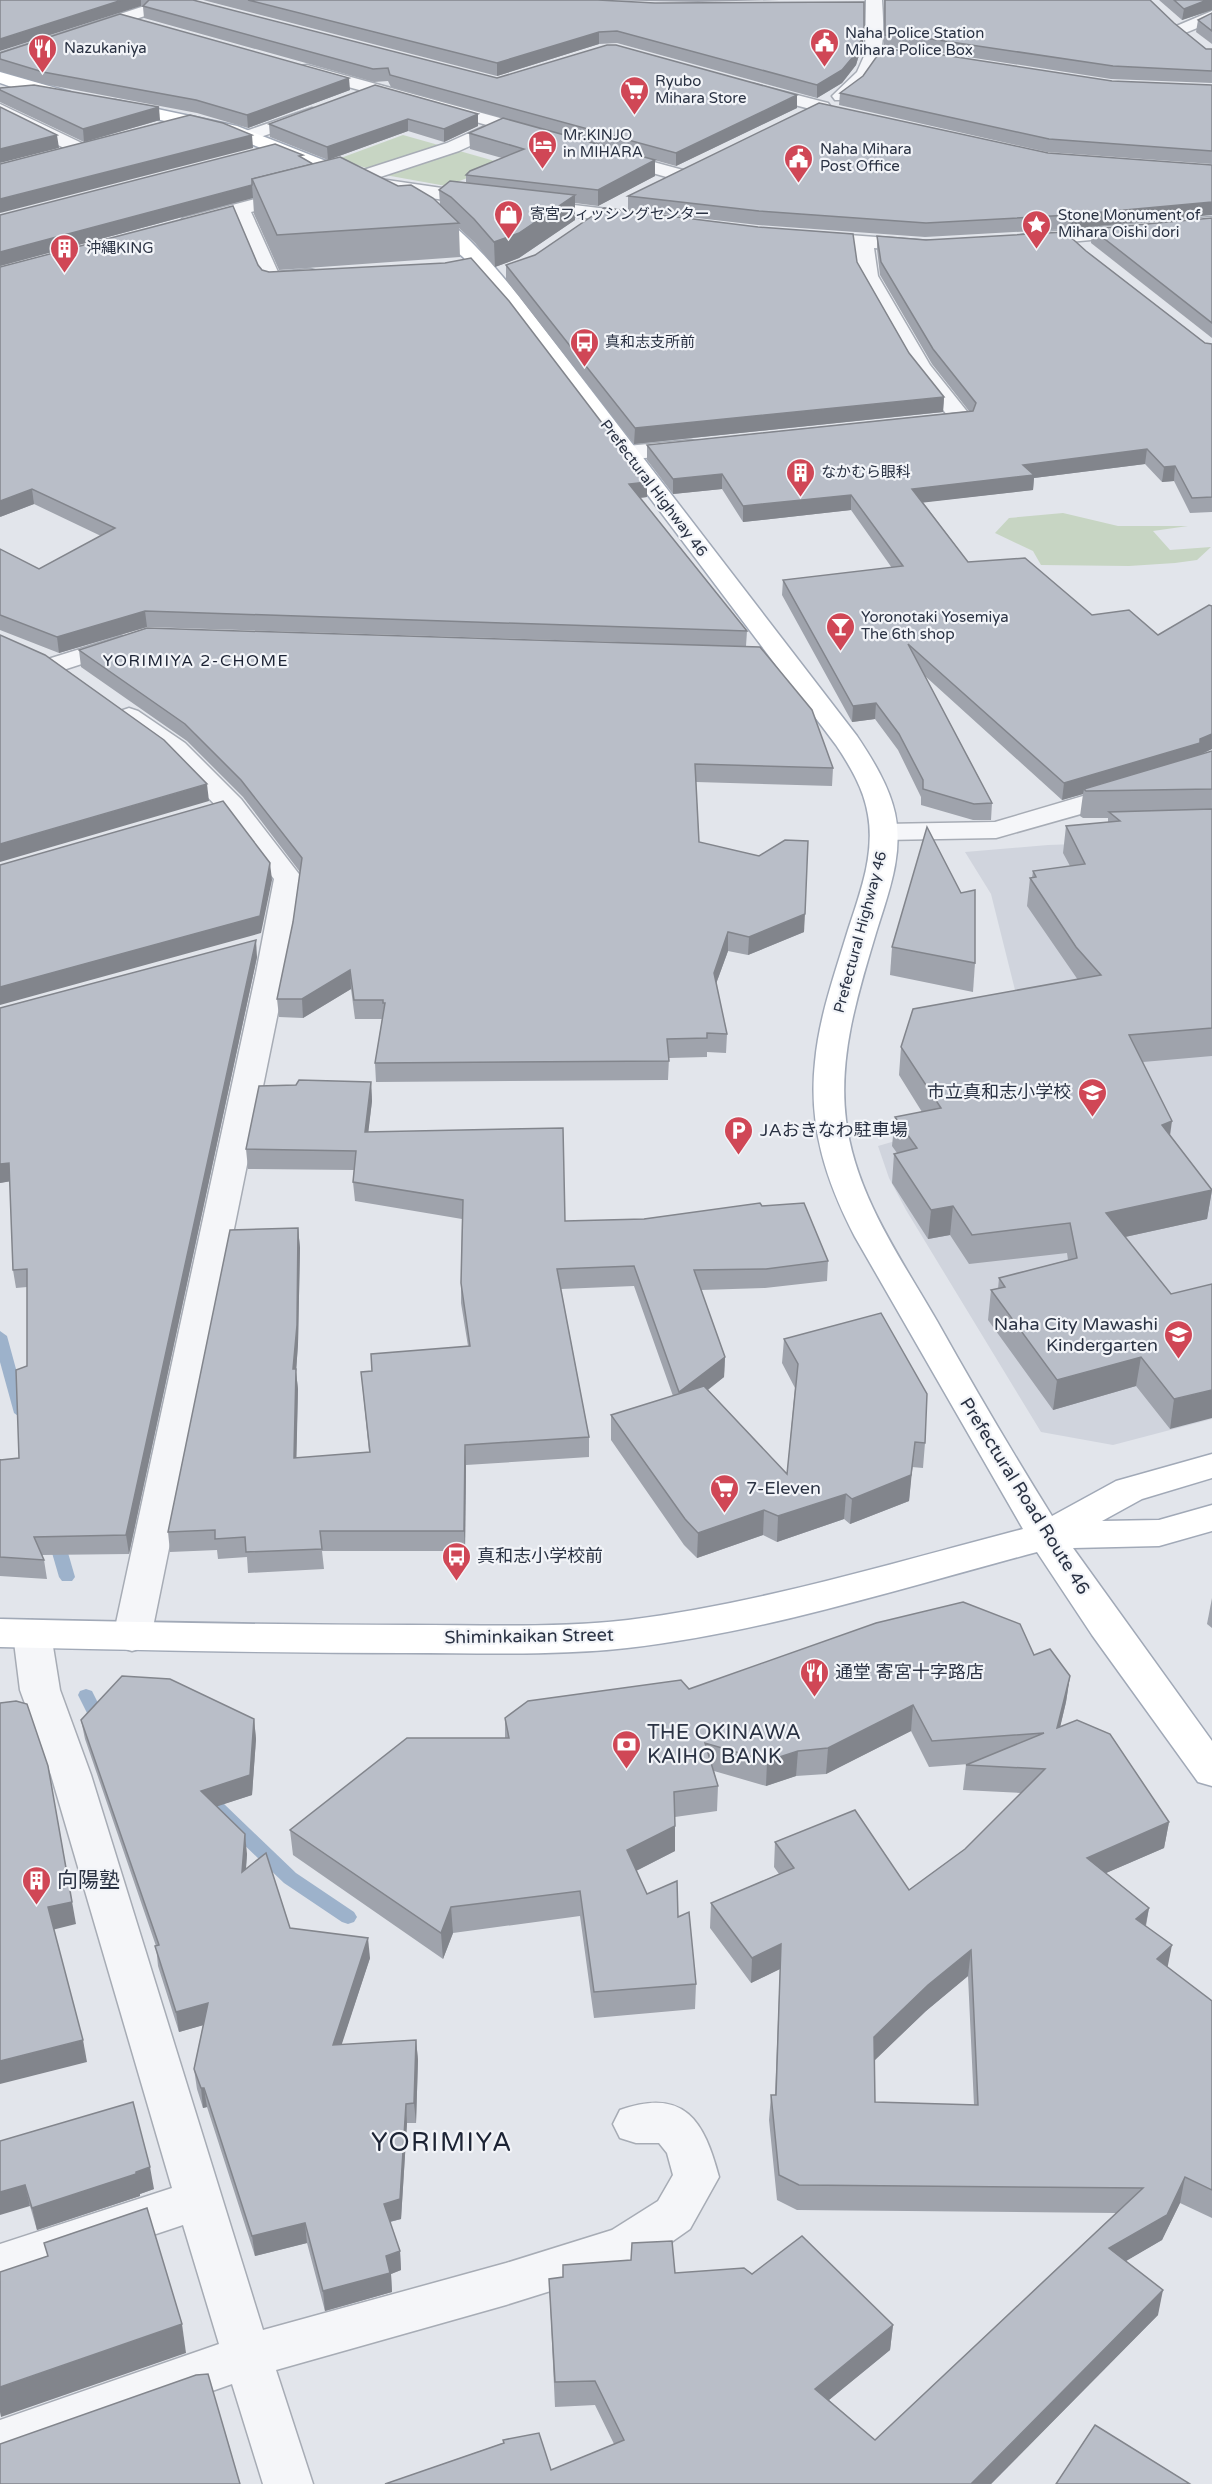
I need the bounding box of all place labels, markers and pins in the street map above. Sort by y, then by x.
place label: Naha Police Station Mihara Police Box [845,24,984,59]
public building icon: Naha Police Station Mihara Police Box [808,26,840,68]
restaurant icon: Nazukaniya [27,32,59,74]
place label: Nazukaniya [64,39,147,57]
place label: Ryubo Mihara Store [655,72,746,107]
supermarket icon: Ryubo Mihara Store [618,74,650,116]
place label: Mr.KINJO in MIHARA [563,126,643,161]
hotel icon: Mr.KINJO in MIHARA [526,128,558,170]
place label: Naha Mihara Post Office [820,140,912,175]
public building icon: Naha Mihara Post Office [783,142,815,184]
shop icon: 寄宮フィッシングセンター [493,198,525,240]
place label: 寄宮フィッシングセンター [530,205,710,223]
place label: Stone Monument of Mihara Oishi dori [1058,206,1201,241]
place icon: Stone Monument of Mihara Oishi dori [1021,208,1053,250]
building icon: 沖縄KING [49,232,81,274]
place label: 沖縄KING [86,239,154,257]
bus stop icon: 真和志支所前 [568,326,600,368]
place label: 真和志支所前 [605,333,695,351]
building icon: なかむら眼科 [784,456,816,498]
place label: なかむら眼科 [821,463,911,481]
place label: Yoronotaki Yosemiya The 6th shop [861,608,1009,643]
bar icon: Yoronotaki Yosemiya The 6th shop [824,610,856,652]
school or university icon: 市立真和志小学校 [1076,1076,1108,1118]
place label: 市立真和志小学校 [927,1081,1071,1103]
parking icon: JAおきなわ駐車場 [723,1114,755,1156]
place label: JAおきなわ駐車場 [760,1119,908,1141]
place label: Naha City Mawashi Kindergarten [994,1313,1158,1356]
school or university icon: Naha City Mawashi Kindergarten [1163,1318,1195,1360]
supermarket icon: 7-Eleven [709,1472,741,1514]
place label: 7-Eleven [746,1477,821,1499]
bus stop icon: 真和志小学校前 [440,1540,472,1582]
place label: 真和志小学校前 [477,1545,603,1567]
restaurant icon: 通堂 寄宮十字路店 [798,1656,830,1698]
place label: 通堂 寄宮十字路店 [835,1661,984,1683]
place label: THE OKINAWA KAIHO BANK [647,1720,801,1769]
bank icon: THE OKINAWA KAIHO BANK [610,1728,642,1770]
building icon: 向陽塾 [20,1864,52,1906]
place label: 向陽塾 [57,1868,120,1893]

